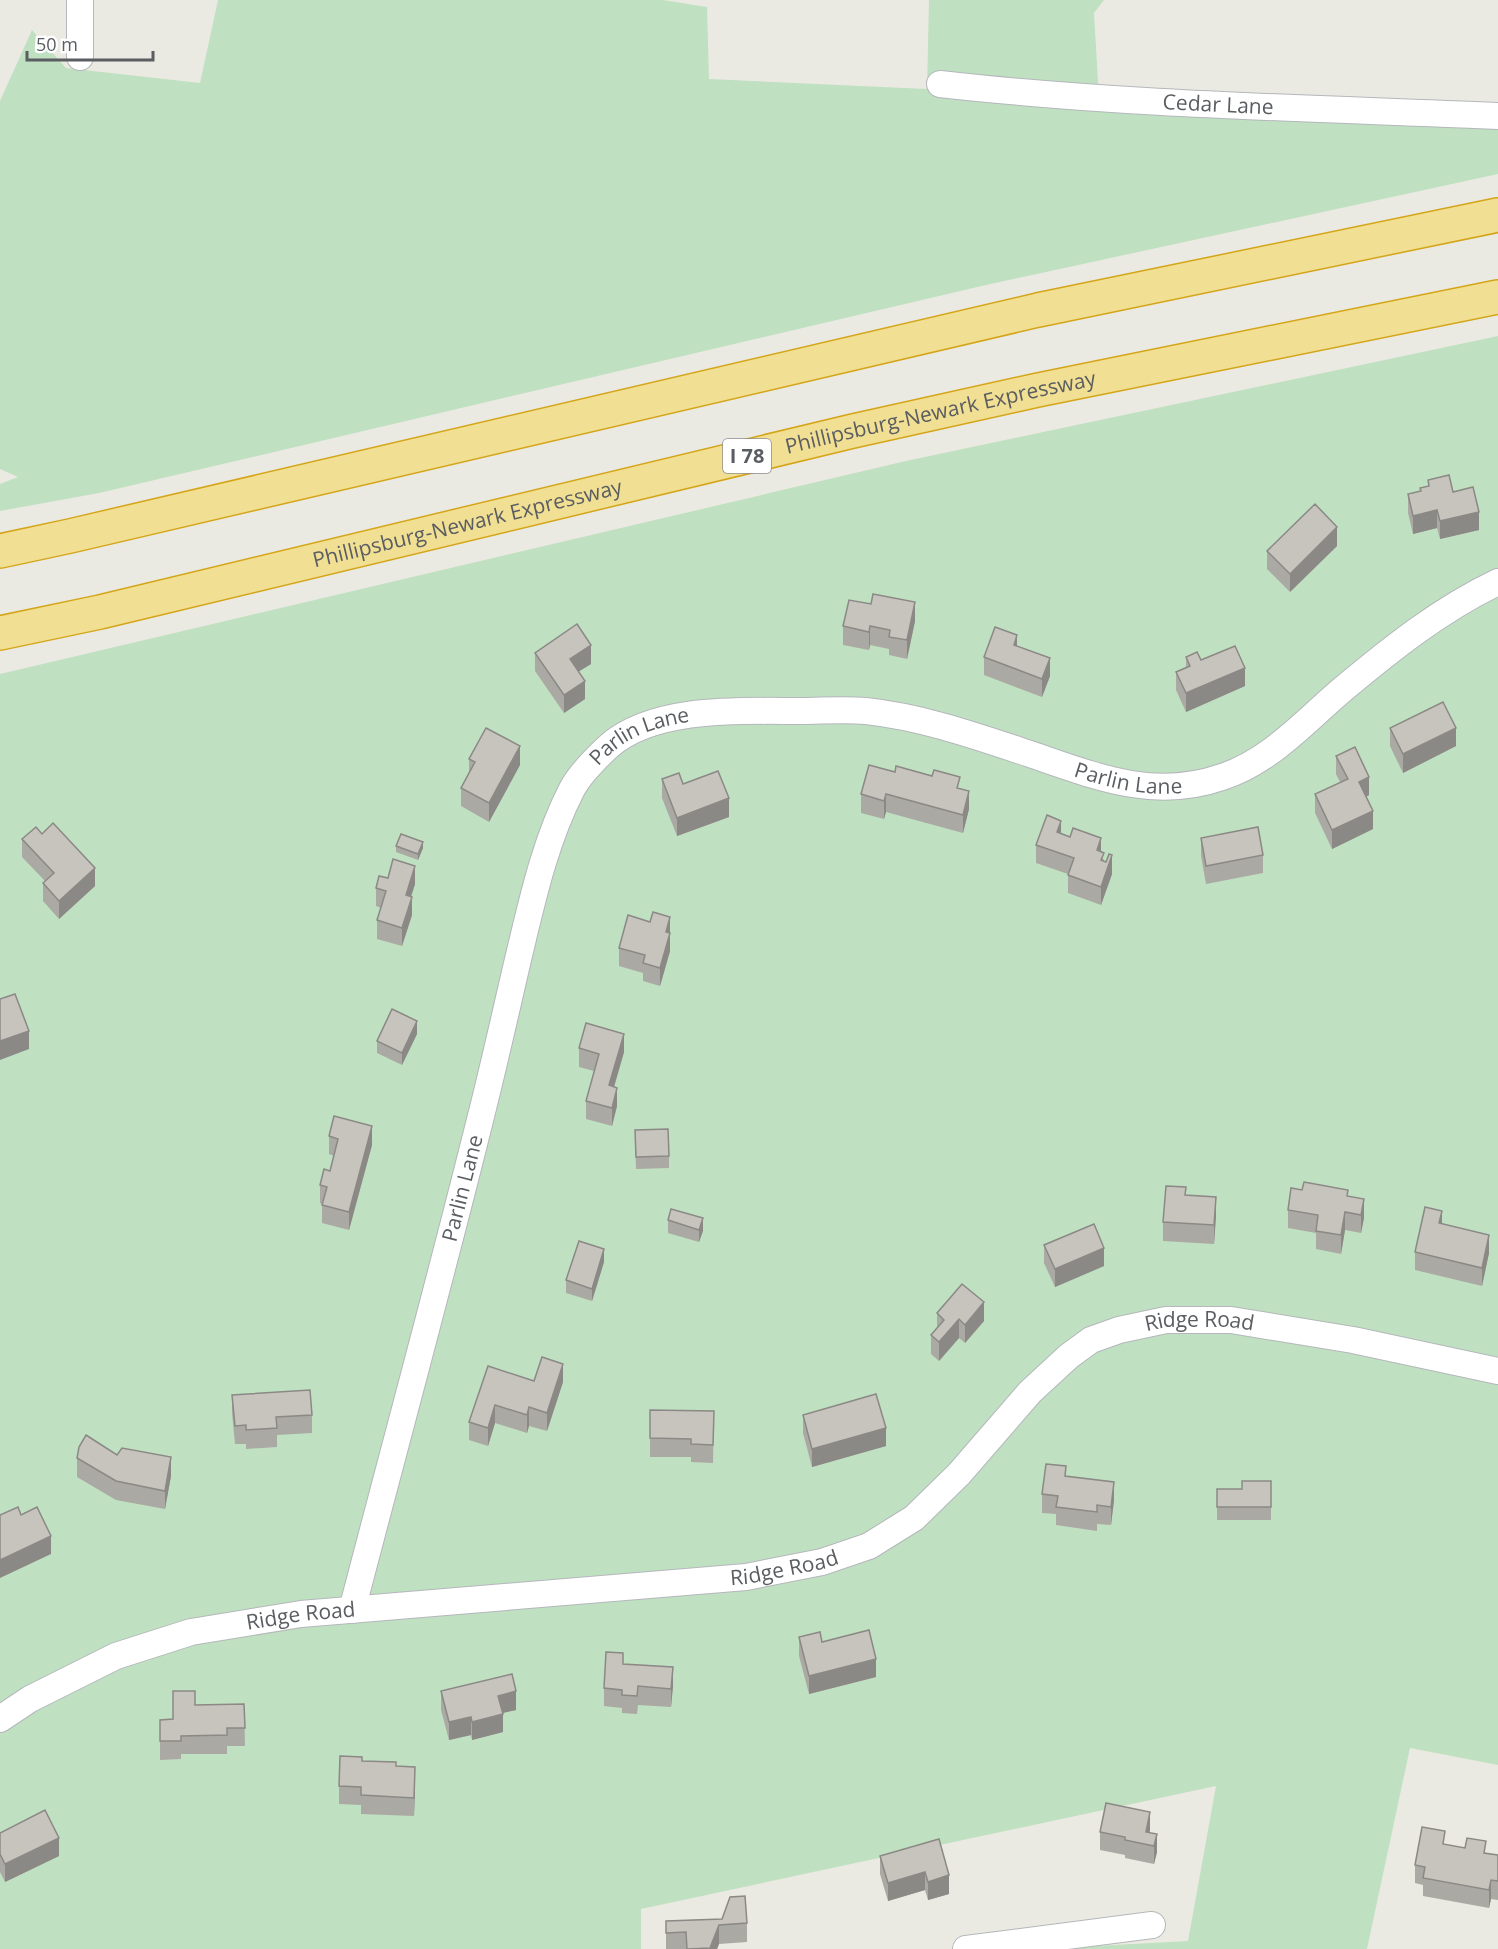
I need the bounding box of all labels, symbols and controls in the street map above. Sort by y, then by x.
scale bar [27,24,153,62]
text: 50 m [36,32,78,56]
street label: Cedar Lane [1162,87,1274,120]
street label: Phillipsburg-Newark Expressway [782,364,1098,460]
road number: I 78 [723,439,771,473]
street label: Phillipsburg-Newark Expressway [310,472,625,573]
street label: Parlin Lane [582,700,691,771]
street label: Parlin Lane [1071,755,1183,800]
street label: Parlin Lane [435,1132,489,1244]
street label: Ridge Road [1142,1305,1257,1337]
street label: Ridge Road [729,1542,842,1591]
street label: Ridge Road [244,1595,356,1636]

